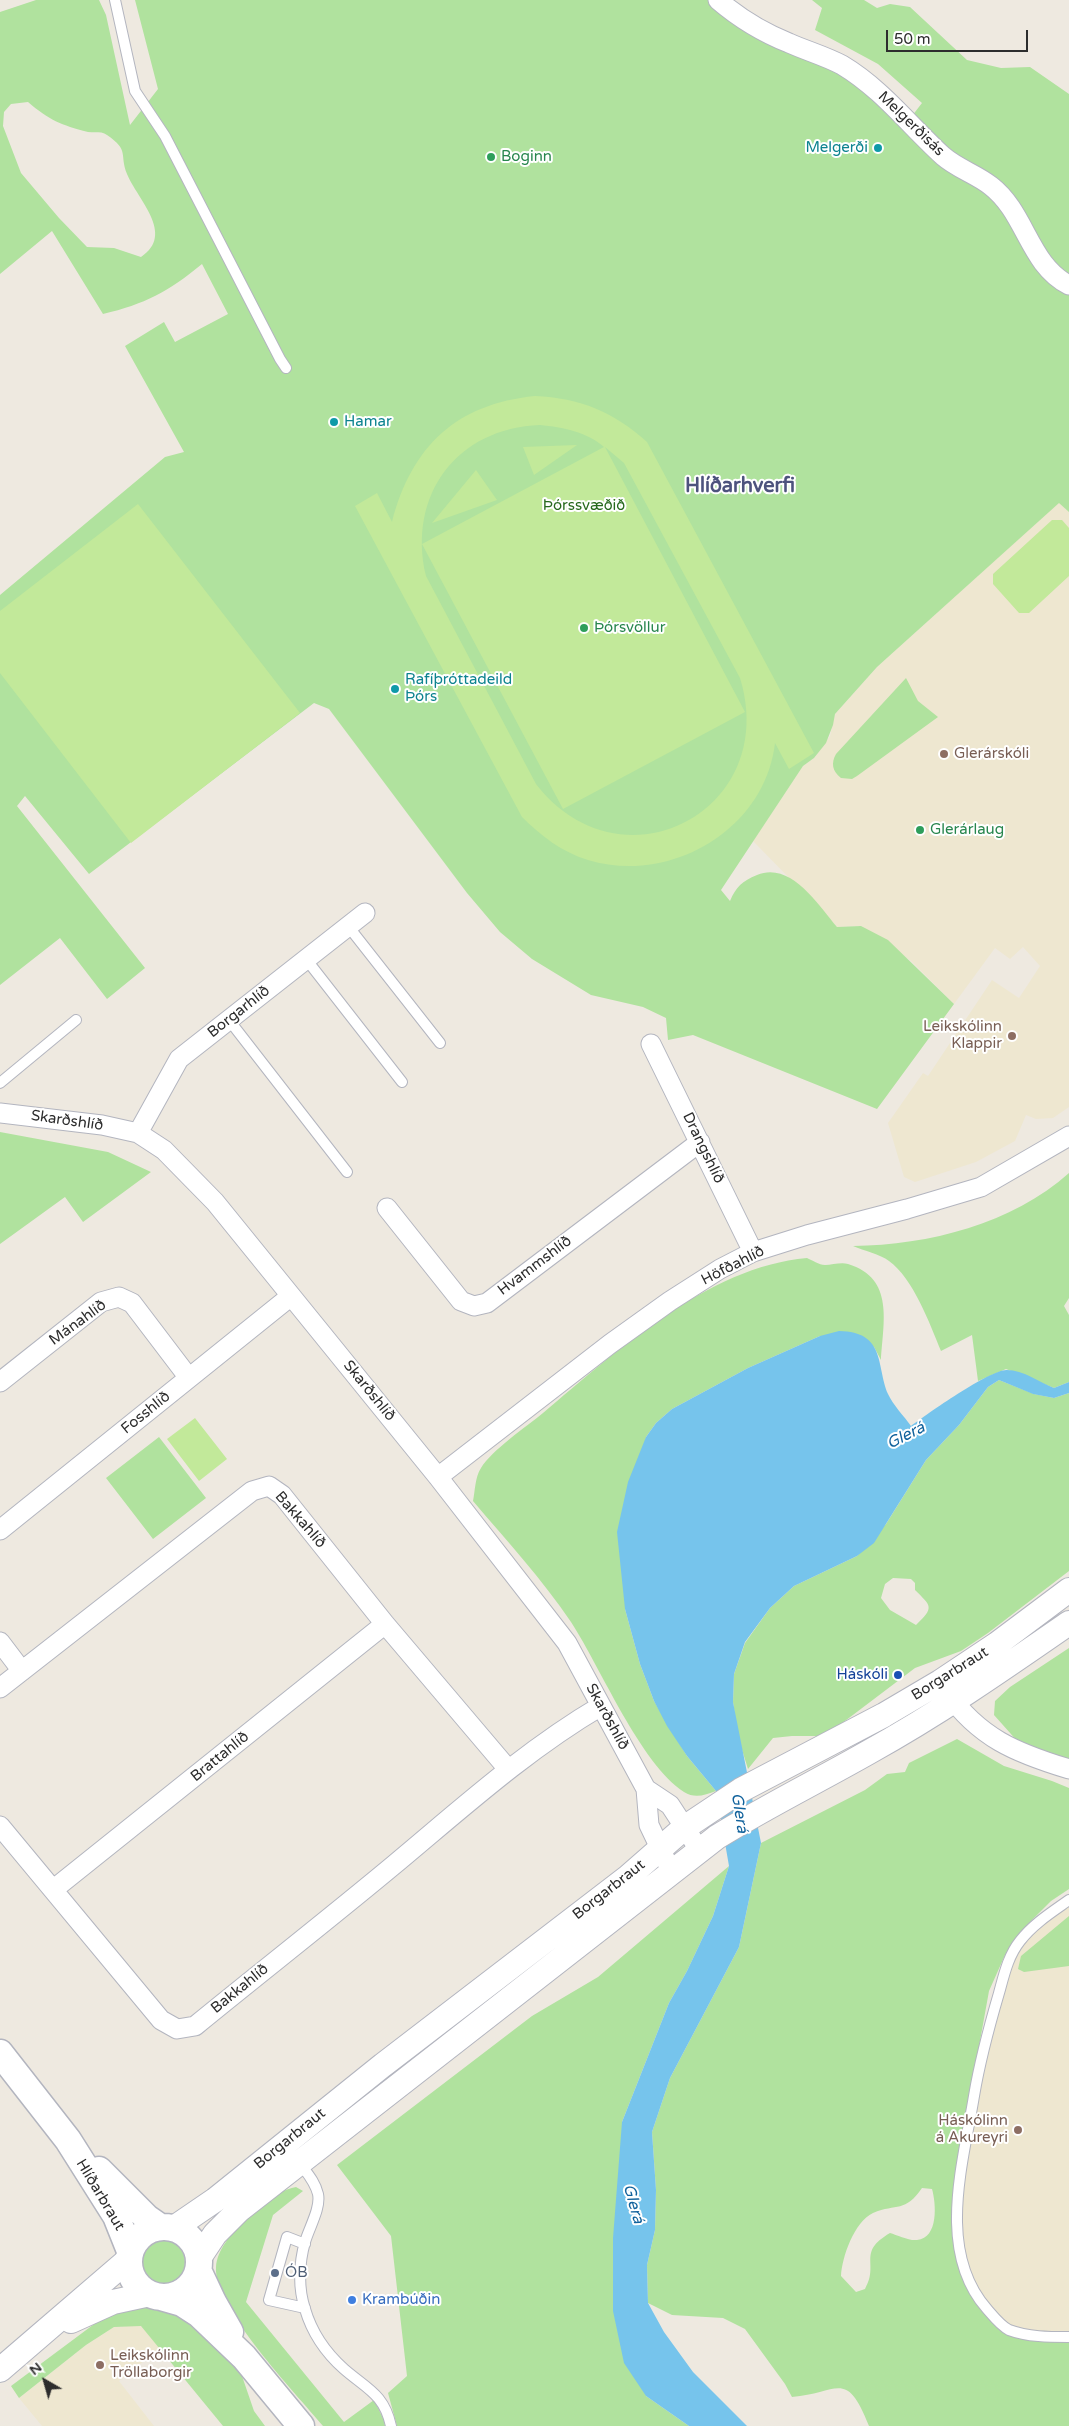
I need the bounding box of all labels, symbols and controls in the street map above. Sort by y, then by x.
scale bar [889,20,1032,52]
text: 50 m [894,30,931,48]
street label: Melgerðisás [874,88,948,160]
place label: Melgerði [805,139,868,157]
marker: Melgerði [872,142,884,154]
place label: Boginn [501,148,552,166]
marker: Boginn [485,151,497,163]
place label: Hamar [344,413,392,431]
marker: Hamar [328,416,340,428]
district label: Hlíðarhverfi [685,475,795,499]
park label: Þórssvæðið [543,497,625,515]
place label: Þórsvöllur [594,619,665,637]
marker: Þórsvöllur [578,622,590,634]
place label: Rafíþróttadeild Þórs [405,671,512,706]
marker: Rafíþróttadeild Þórs [389,683,401,695]
place label: Glerárskóli [954,745,1029,763]
marker: Glerárskóli [938,748,950,760]
place label: Glerárlaug [930,821,1004,839]
marker: Glerárlaug [914,824,926,836]
street label: Borgarhlíð [204,982,274,1042]
place label: Leikskólinn Klappir [923,1018,1002,1053]
marker: Leikskólinn Klappir [1006,1030,1018,1042]
street label: Skarðshlíð [30,1107,104,1135]
street label: Drangshlíð [678,1110,728,1186]
street label: Hvammshlíð [495,1232,575,1300]
street label: Höfðahlíð [698,1242,768,1290]
street label: Mánahlíð [46,1296,110,1350]
street label: Skarðshlíð [339,1357,399,1425]
street label: Fosshlíð [118,1388,174,1438]
water label: Glerá [884,1418,928,1454]
street label: Bakkahlíð [271,1488,329,1552]
street label: Borgarbraut [908,1643,992,1705]
place label: Háskóli [836,1666,888,1684]
marker: Háskóli [892,1669,904,1681]
street label: Skarðshlíð [582,1681,632,1753]
street label: Brattahlíð [187,1728,253,1786]
water label: Glerá [726,1792,752,1834]
street label: Borgarbraut [569,1856,649,1924]
street label: Bakkahlíð [208,1960,272,2018]
street label: Borgarbraut [251,2105,329,2173]
place label: Háskólinn á Akureyri [936,2112,1008,2147]
marker: Háskólinn á Akureyri [1012,2124,1024,2136]
street label: Hlíðarbraut [72,2156,128,2234]
water label: Glerá [618,2182,648,2226]
place label: ÓB [285,2264,308,2282]
marker: ÓB [269,2267,281,2279]
place label: Krambúðin [362,2291,440,2309]
marker: Krambúðin [346,2294,358,2306]
place label: Leikskólinn Tröllaborgir [110,2347,192,2382]
north arrow [20,2356,70,2406]
text: N [26,2359,45,2379]
marker: Leikskólinn Tröllaborgir [94,2359,106,2371]

